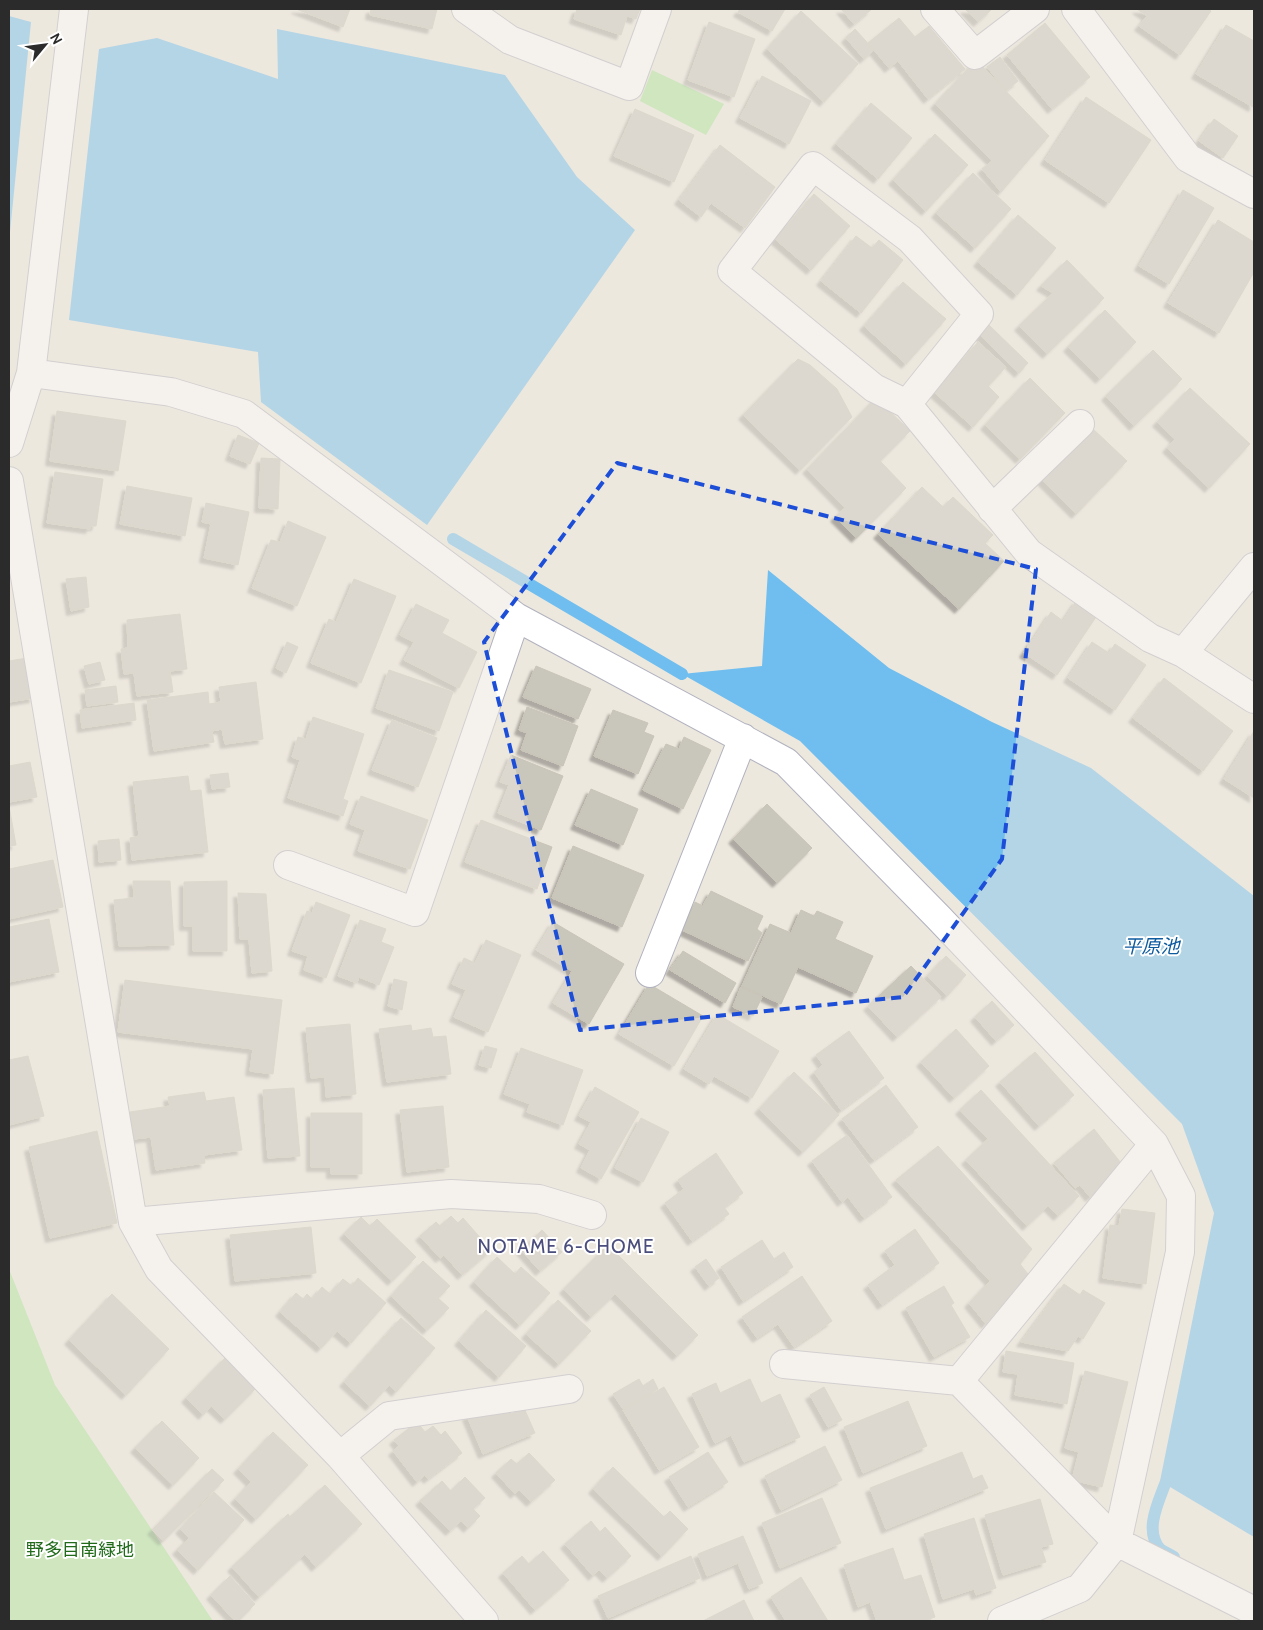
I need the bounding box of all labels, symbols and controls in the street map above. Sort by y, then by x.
north arrow [20,20,70,70]
text: N [46,30,67,47]
water label: 平原池 [1122,935,1181,958]
district label: NOTAME 6-CHOME [478,1235,654,1258]
park label: 野多目南緑地 [26,1539,134,1561]

